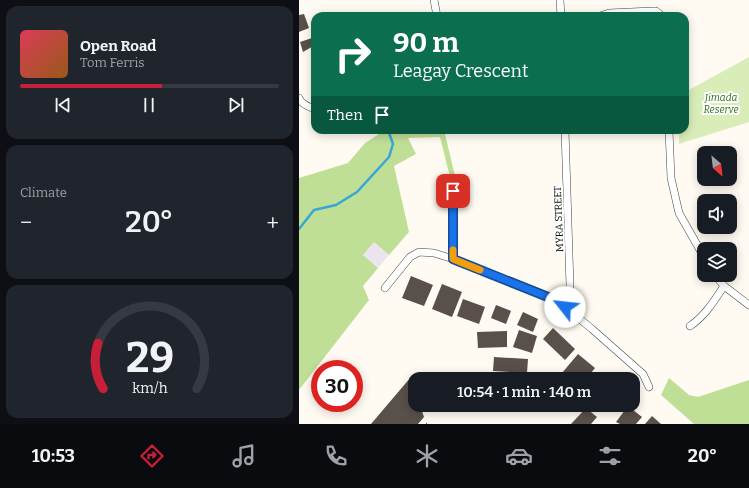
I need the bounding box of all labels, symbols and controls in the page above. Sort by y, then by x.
text: 90 m [393,26,459,59]
icon: right [327,28,379,80]
text: Open Road [80,37,156,55]
text: Tom Ferris [80,55,144,70]
text: Leagay Crescent [393,60,528,82]
park label: Jimada Reserve [703,92,739,116]
icon: previous [52,94,74,116]
icon: pause [138,94,160,116]
icon: next [225,94,247,116]
icon: arrive [371,104,393,126]
text: Then [327,106,363,124]
north arrow [697,146,737,186]
map controls [697,146,737,282]
pin [436,174,470,208]
icon: arrive [442,180,464,202]
text: Climate [20,185,67,200]
street label: MYRA STREET [552,186,566,252]
button: sound [697,194,737,234]
text: 20° [125,204,174,240]
text: − [20,209,32,236]
text: + [266,209,279,236]
button: layers [697,242,737,282]
position arrow [544,286,586,328]
text: 29 [126,333,173,383]
speed limit sign: 30 [311,360,363,412]
text: km/h [132,380,167,397]
text: 10:54 · 1 min · 140 m [457,383,591,401]
icon: directions [138,442,166,470]
icon: music [230,442,258,470]
icon: phone [322,442,350,470]
icon: climate [413,442,441,470]
icon: car [505,442,533,470]
icon: filters [596,442,624,470]
text: 10:53 [32,445,75,467]
text: 20° [688,445,717,467]

